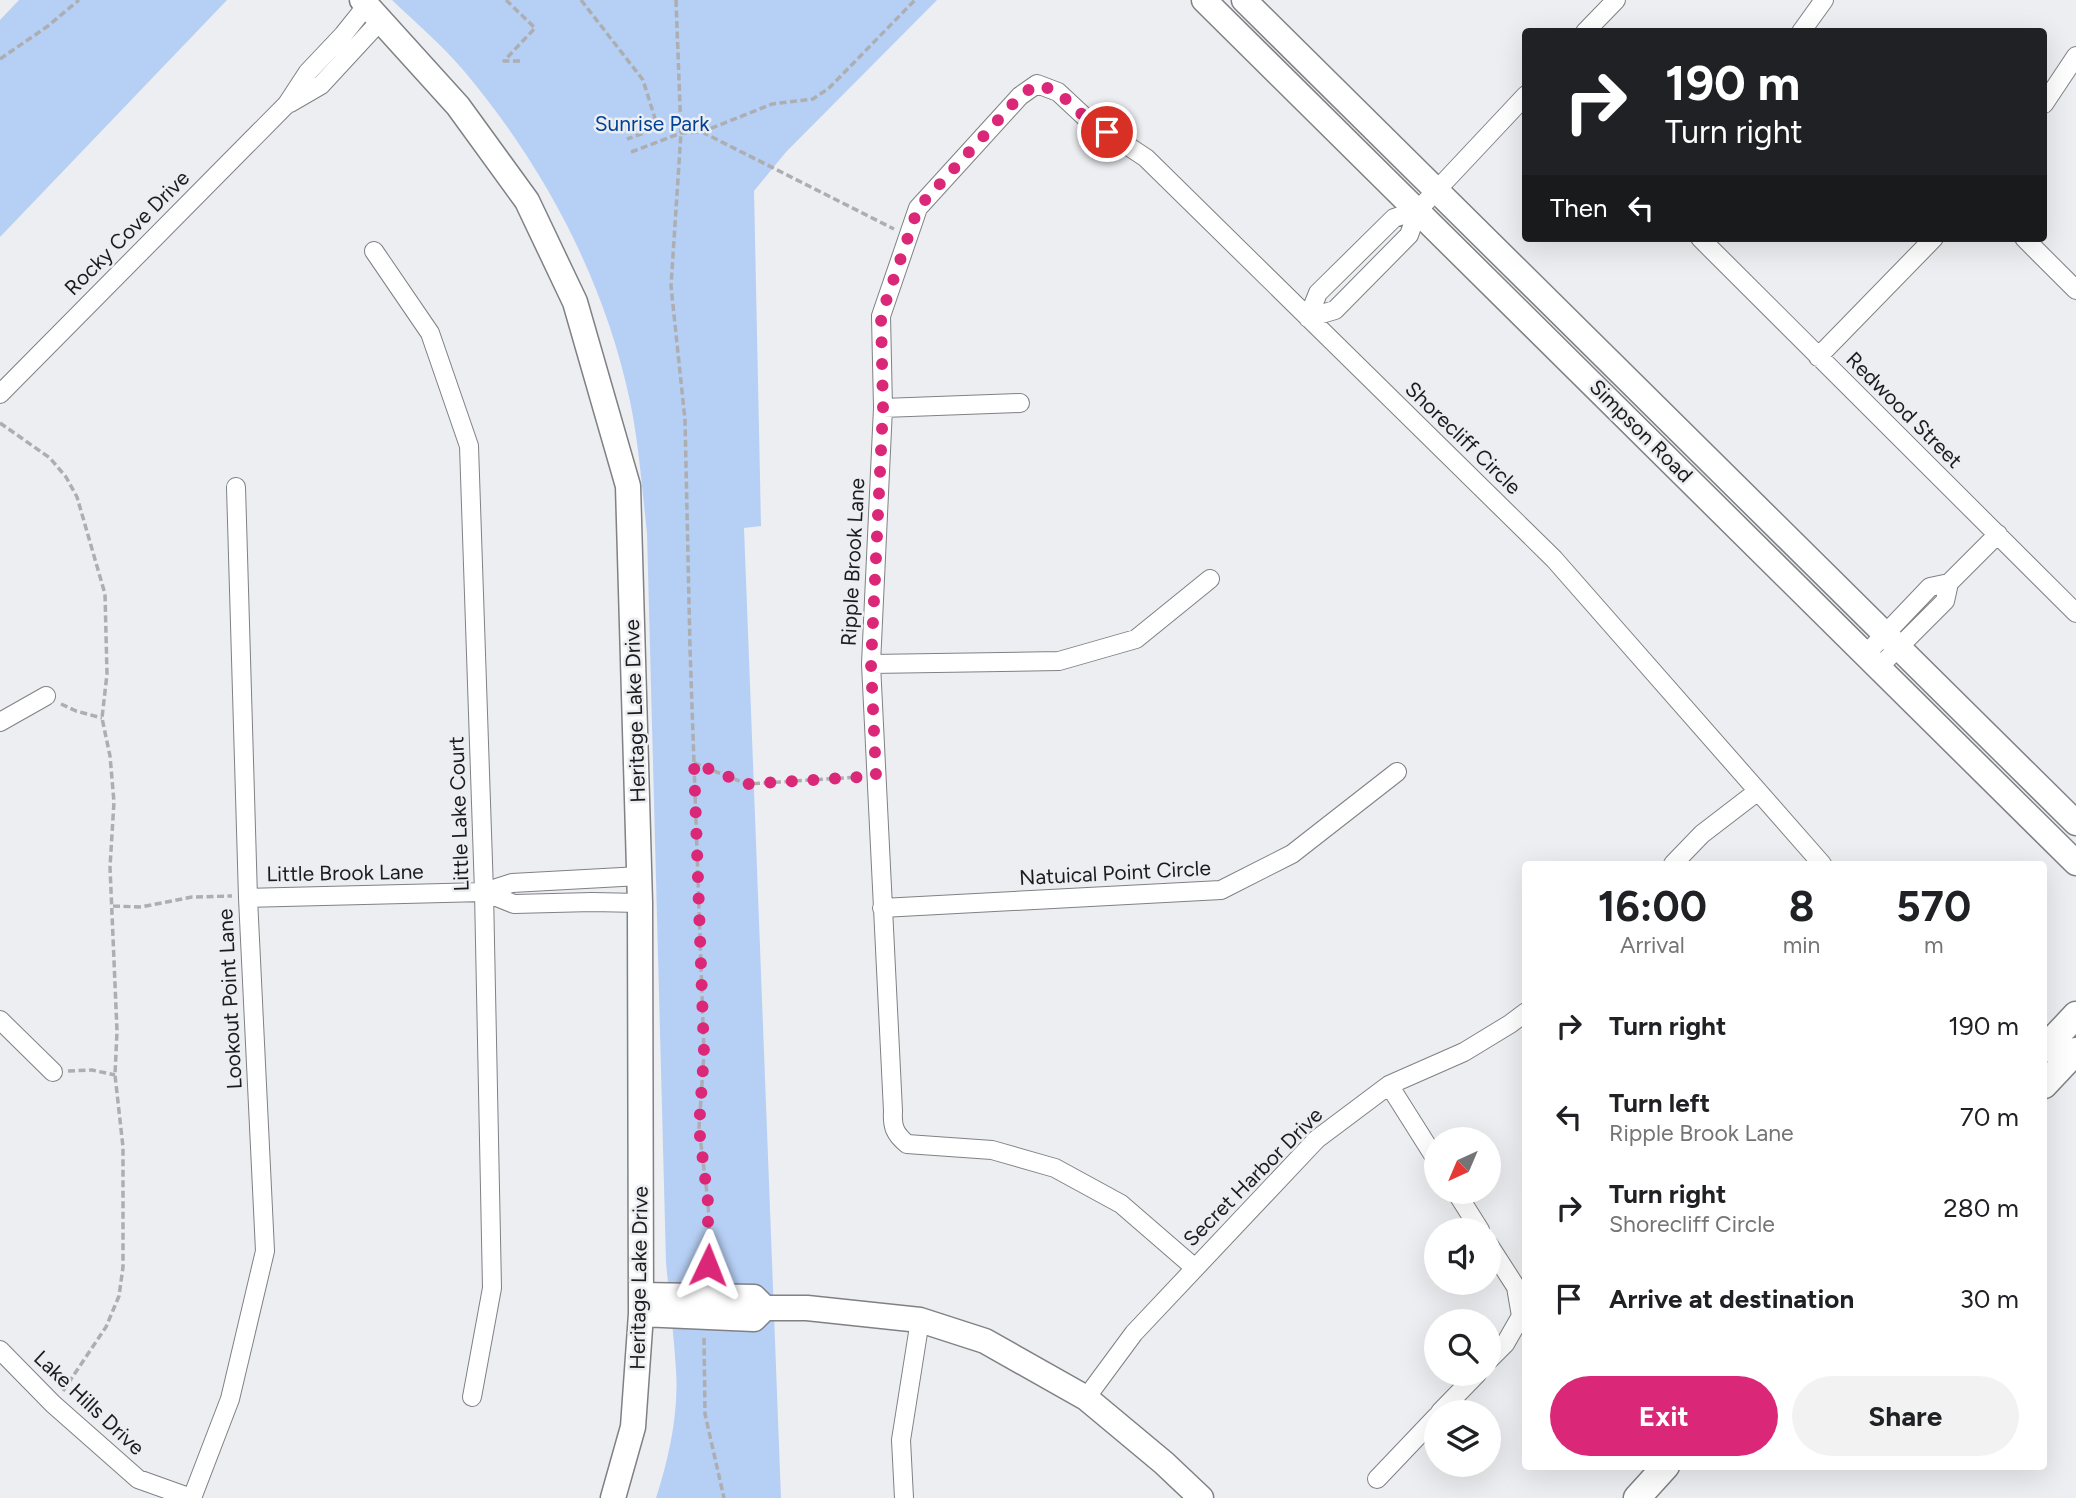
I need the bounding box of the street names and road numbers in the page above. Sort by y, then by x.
street label: Rocky Cove Drive [59,165,194,300]
street label: Redwood Street [1841,346,1968,473]
street label: Simpson Road [1585,374,1698,487]
street label: Shorecliff Circle [1400,376,1527,499]
street label: Ripple Brook Lane [836,477,869,647]
street label: Heritage Lake Drive [619,619,650,803]
street label: Little Lake Court [443,736,474,892]
street label: Natuical Point Circle [1019,855,1211,890]
street label: Little Brook Lane [266,859,424,886]
street label: Lookout Point Lane [212,908,247,1090]
street label: Secret Harbor Drive [1178,1102,1327,1251]
street label: Heritage Lake Drive [624,1186,653,1370]
street label: Lake Hills Drive [29,1345,150,1460]

